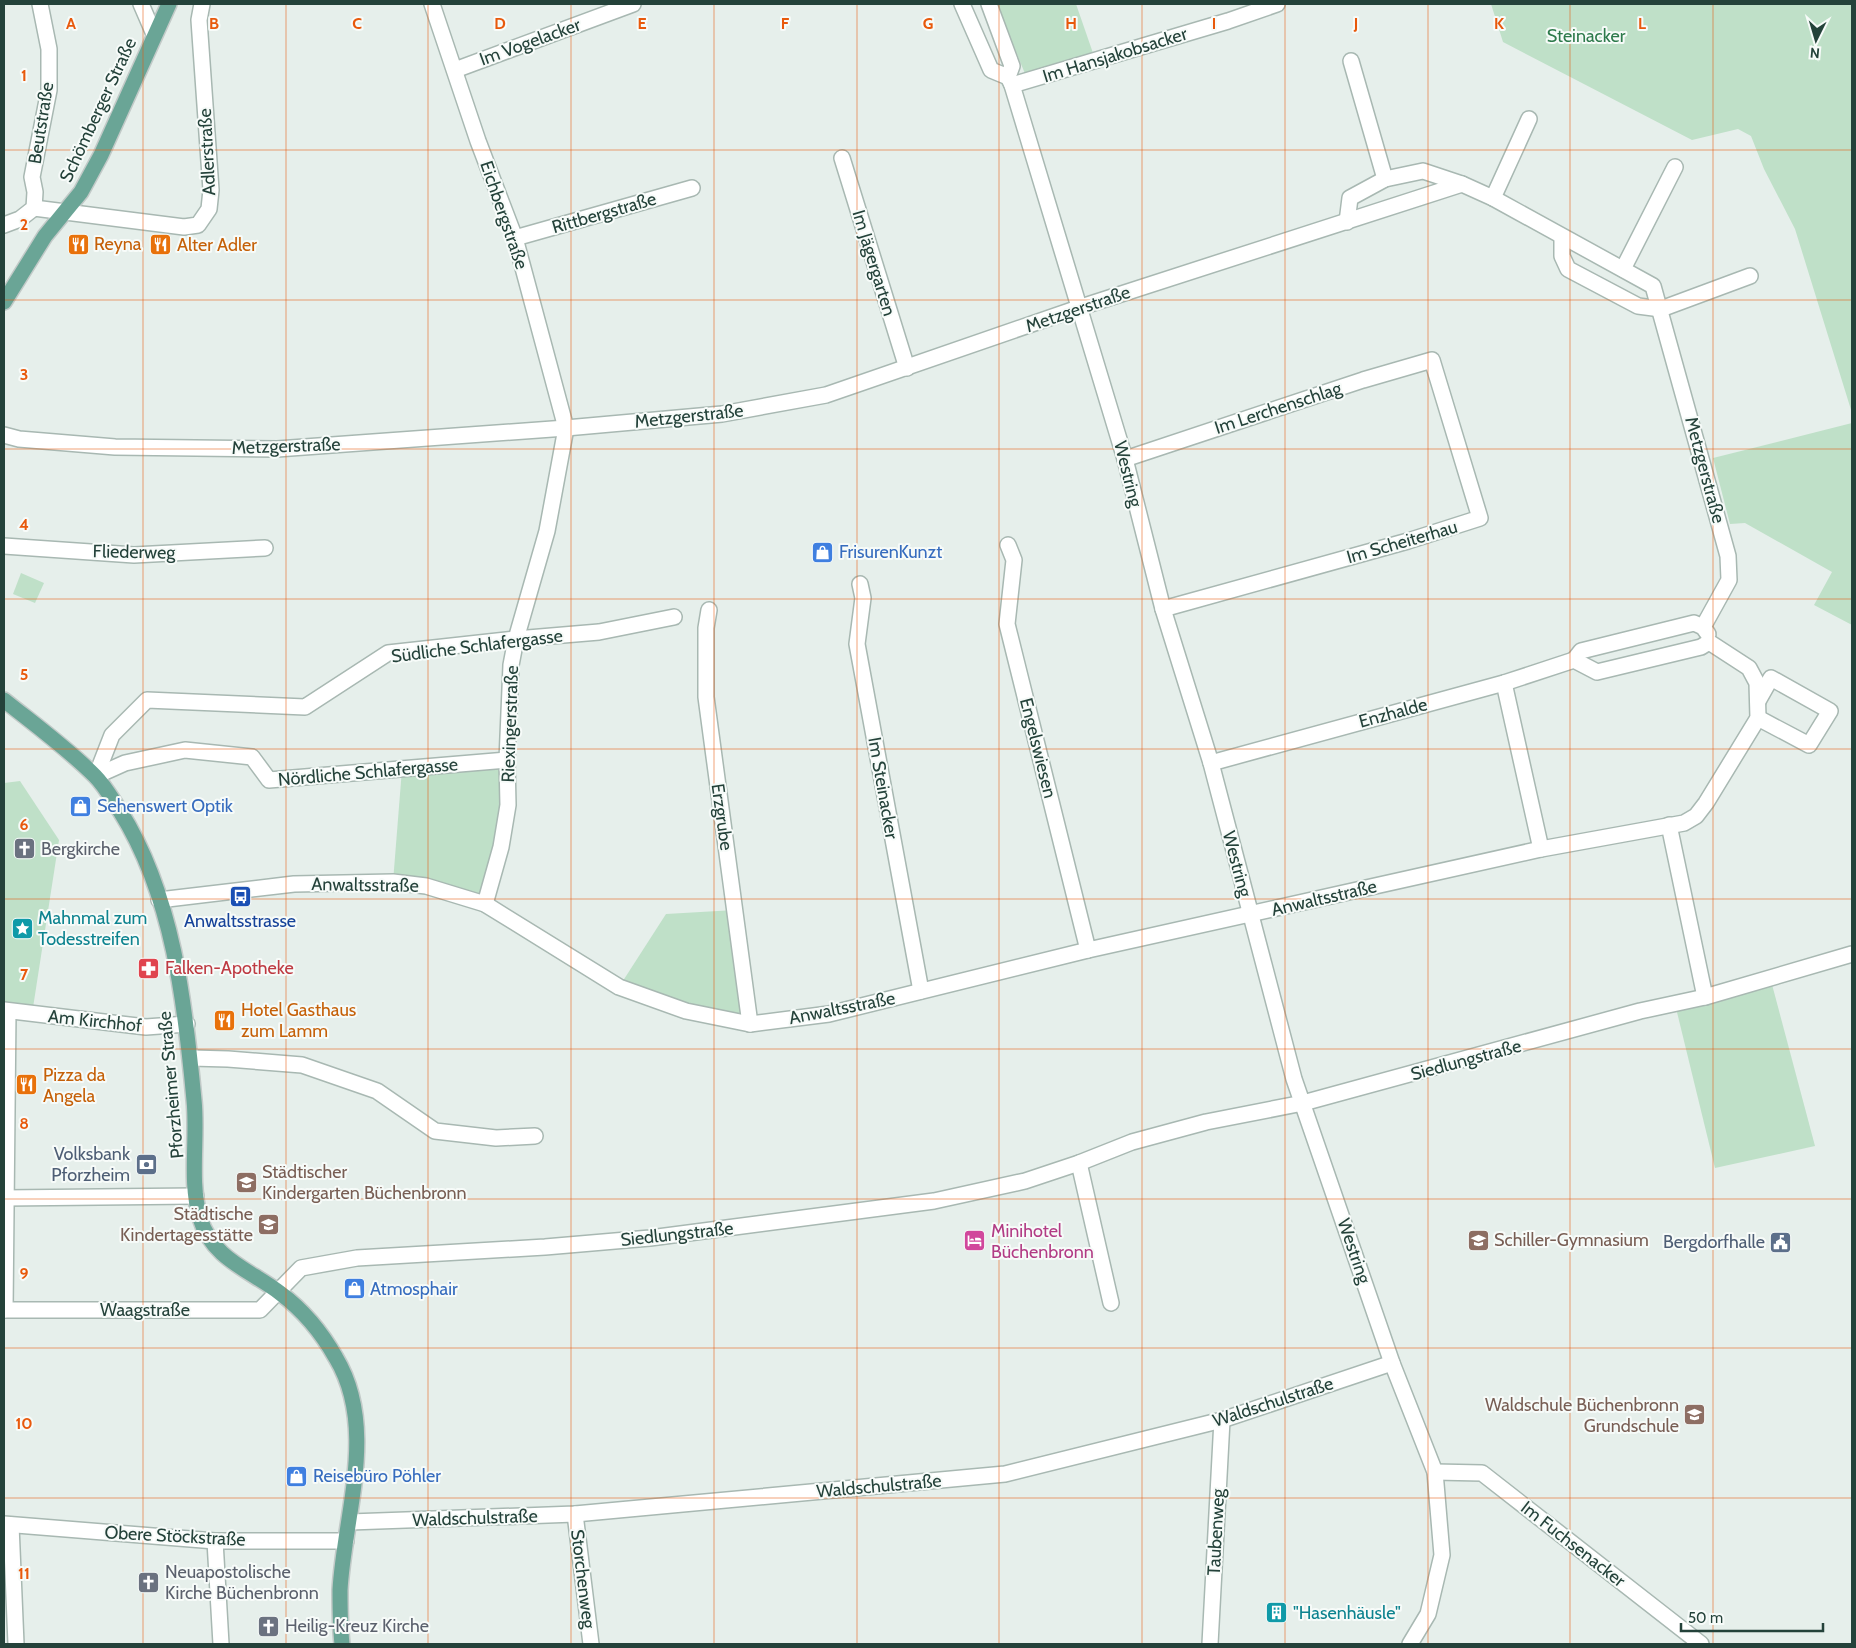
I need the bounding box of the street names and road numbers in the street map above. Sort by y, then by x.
street label: Im Vogelacker [476,13,584,70]
street label: Im Hansjakobsacker [1040,23,1190,87]
street label: Schömberger Straße [55,34,141,186]
street label: Beutstraße [24,80,58,166]
street label: Adlerstraße [194,108,220,196]
street label: Eichbergstraße [475,158,533,272]
street label: Rittbergstraße [549,188,659,238]
street label: Im Jägergarten [847,207,901,319]
street label: Metzgerstraße [1023,281,1133,337]
street label: Im Lerchenschlag [1212,377,1345,439]
street label: Metzgerstraße [634,399,744,433]
street label: Metzgerstraße [1680,414,1730,526]
street label: Metzgerstraße [231,433,341,459]
street label: Westring [1109,439,1147,510]
street label: Im Scheiterhau [1344,516,1460,568]
street label: Fliederweg [92,540,177,564]
street label: Südliche Schlafergasse [390,625,564,667]
street label: Riexingerstraße [497,665,523,783]
street label: Enzhalde [1356,693,1430,733]
street label: Engelswiesen [1015,696,1061,800]
street label: Im Steinacker [863,735,903,841]
street label: Nördliche Schlafergasse [277,753,459,791]
street label: Erzgrube [706,782,738,852]
street label: Westring [1218,829,1257,900]
street label: Anwaltsstraße [311,873,419,897]
street label: Anwaltsstraße [1269,875,1379,921]
street label: Anwaltsstraße [787,987,897,1029]
street label: Am Kirchhof [47,1005,143,1037]
street label: Pforzheimer Straße [154,1010,188,1160]
street label: Siedlungstraße [1408,1035,1524,1085]
street label: Westring [1333,1215,1376,1288]
street label: Siedlungstraße [619,1217,735,1251]
street label: Waagstraße [100,1299,190,1321]
street label: Waldschulstraße [1210,1372,1336,1432]
street label: Waldschulstraße [816,1470,942,1502]
street label: Taubenweg [1203,1487,1229,1576]
street label: Im Fuchsenacker [1516,1496,1630,1592]
street label: Waldschulstraße [412,1505,538,1531]
street label: Obere Stöckstraße [104,1521,246,1551]
street label: Storchenweg [566,1528,600,1631]

